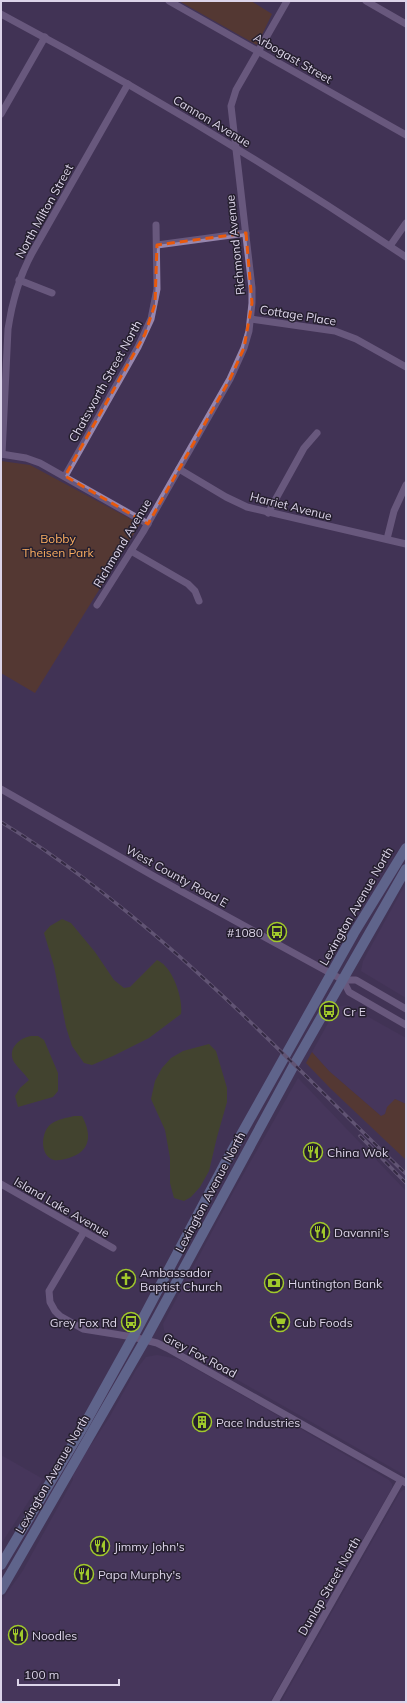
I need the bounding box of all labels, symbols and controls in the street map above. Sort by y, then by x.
street label: Arbogast Street [251,29,335,87]
street label: Cannon Avenue [170,92,254,150]
street label: North Milton Street [12,161,76,261]
street label: Richmond Avenue [222,194,248,296]
street label: Cottage Place [259,302,337,328]
street label: Chatsworth Street North [65,318,145,444]
street label: Harriet Avenue [249,489,333,523]
street label: Richmond Avenue [90,496,154,590]
park label: Bobby Theisen Park [22,531,95,560]
street label: West County Road E [123,842,231,910]
street label: Lexington Avenue North [316,844,396,968]
bus stop icon: #1080 [266,921,288,943]
place label: #1080 [227,925,263,940]
bus stop icon: Cr E [318,1000,340,1022]
place label: Cr E [343,1004,366,1019]
street label: Lexington Avenue North [172,1129,248,1255]
restaurant icon: China Wok [302,1141,324,1163]
place label: China Wok [327,1145,389,1160]
street label: Island Lake Avenue [12,1174,112,1240]
restaurant icon: Davanni's [309,1221,331,1243]
place label: Davanni's [334,1225,389,1240]
place label: Ambassador Baptist Church [140,1265,222,1294]
church icon: Ambassador Baptist Church [115,1268,137,1290]
bank icon: Huntington Bank [263,1272,285,1294]
place label: Huntington Bank [288,1276,383,1291]
bus stop icon: Grey Fox Rd [120,1311,142,1333]
supermarket icon: Cub Foods [269,1311,291,1333]
place label: Grey Fox Rd [50,1315,117,1330]
place label: Cub Foods [294,1315,353,1330]
street label: Grey Fox Road [161,1329,239,1381]
building icon: Pace Industries [191,1411,213,1433]
street label: Lexington Avenue North [12,1412,92,1536]
place label: Pace Industries [216,1415,300,1430]
street label: Dunlap Street North [295,1534,363,1638]
restaurant icon: Jimmy John's [89,1535,111,1557]
place label: Jimmy John's [114,1539,185,1554]
restaurant icon: Papa Murphy's [73,1563,95,1585]
place label: Papa Murphy's [98,1567,181,1582]
restaurant icon: Noodles [7,1624,29,1646]
place label: Noodles [32,1628,77,1643]
scale bar [18,1661,119,1687]
text: 100 m [24,1667,59,1682]

